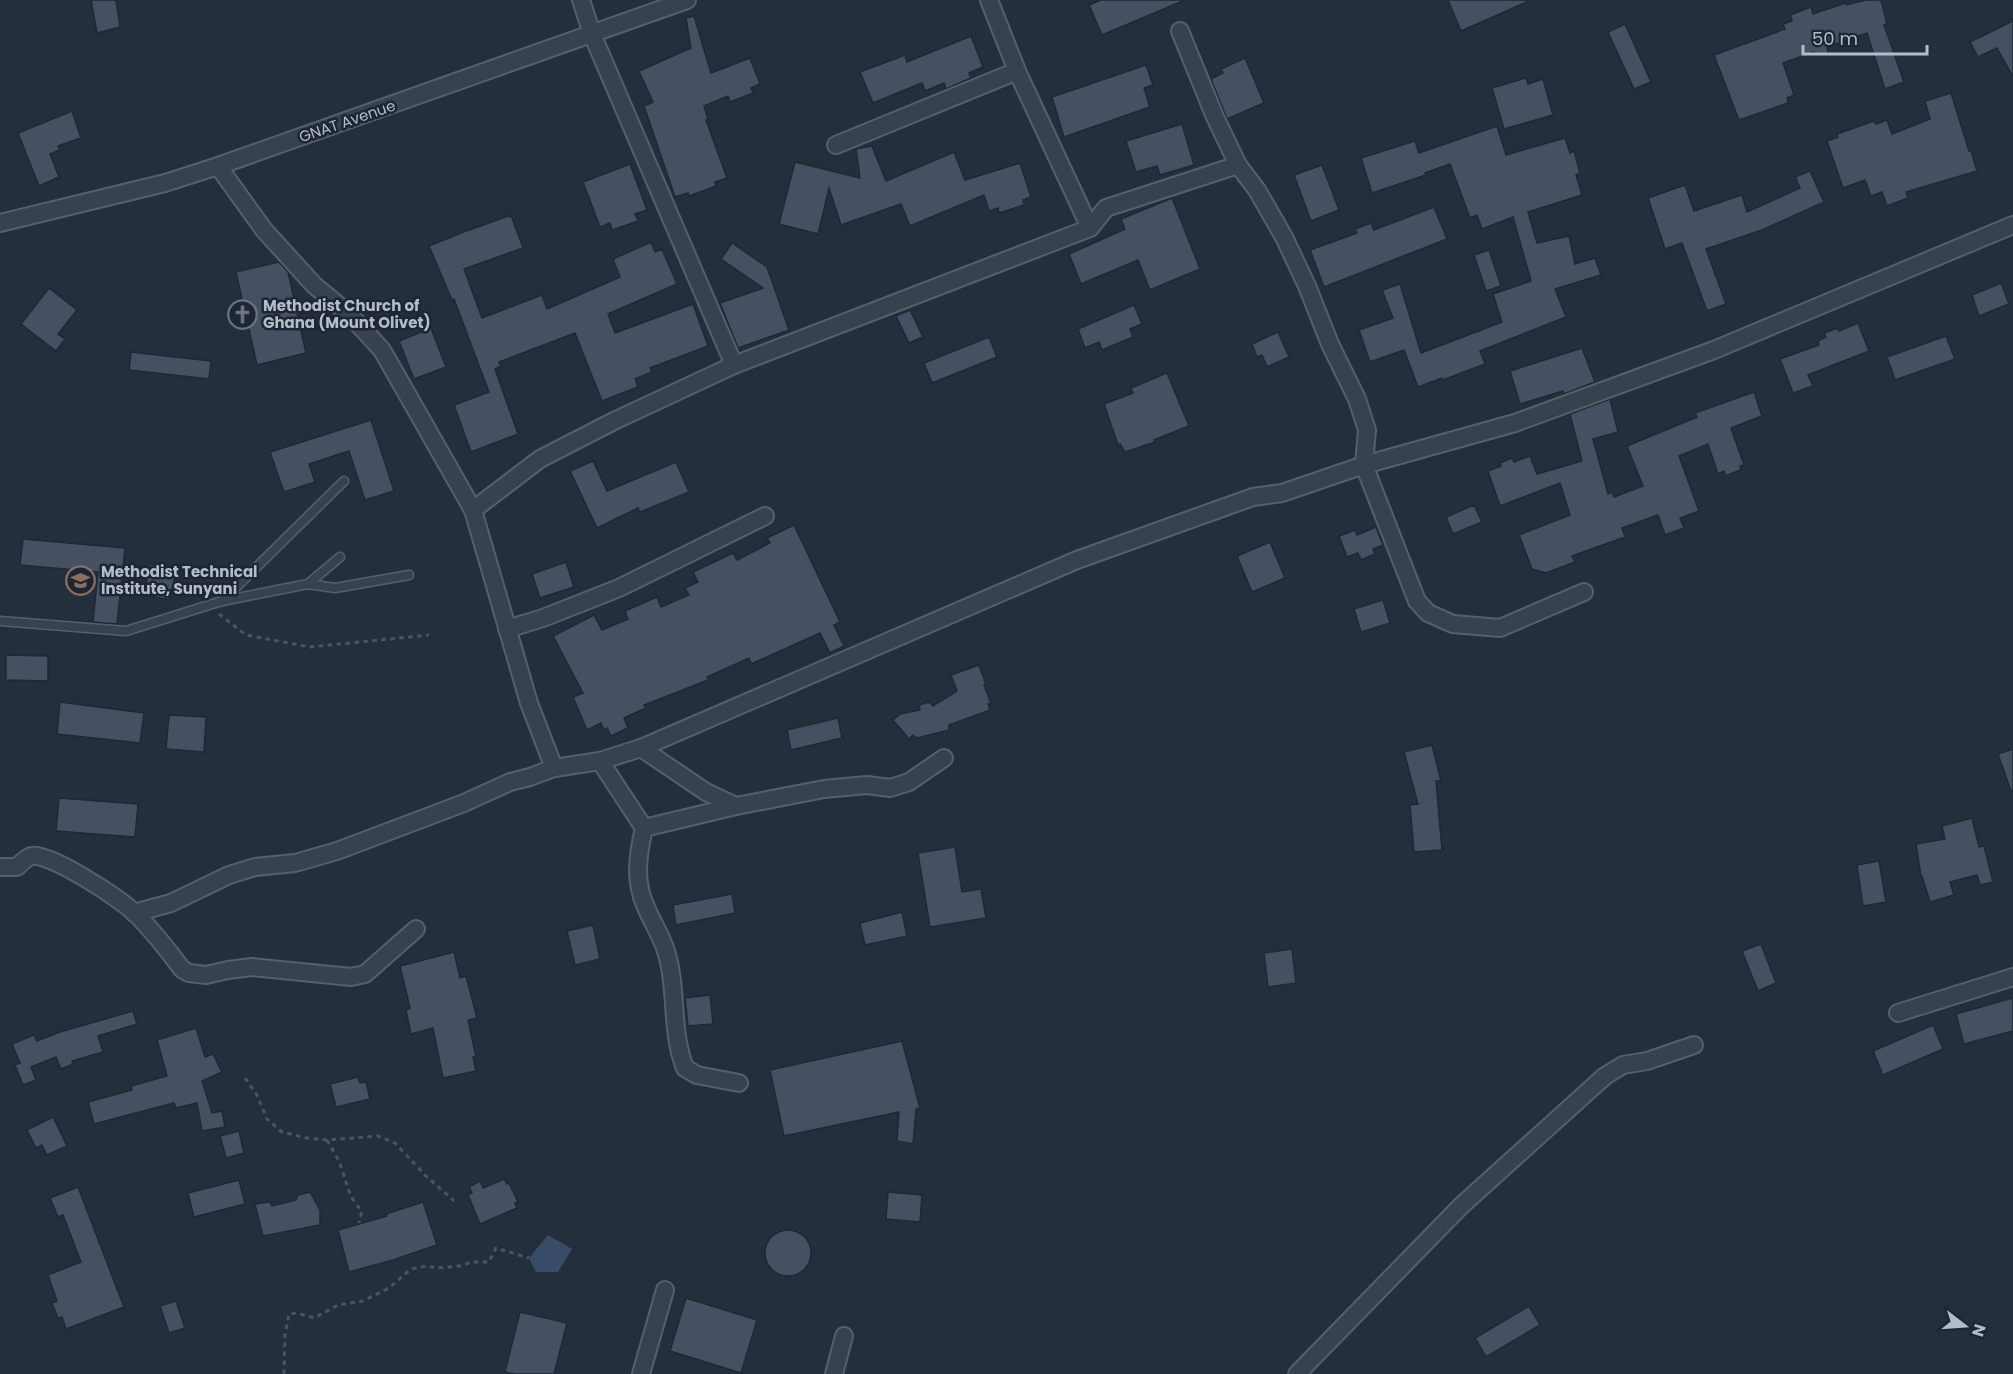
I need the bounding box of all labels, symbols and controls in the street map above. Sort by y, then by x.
scale bar [1803,18,1928,56]
text: 50 m [1812,26,1858,51]
street label: GNAT Avenue [296,95,398,147]
place label: Methodist Church of Ghana (Mount Olivet) [263,295,431,333]
church icon: Methodist Church of Ghana (Mount Olivet) [226,298,258,330]
place label: Methodist Technical Institute, Sunyani [101,561,258,599]
school or university icon: Methodist Technical Institute, Sunyani [64,564,96,596]
north arrow [1935,1296,1995,1356]
text: N [1966,1321,1992,1339]

